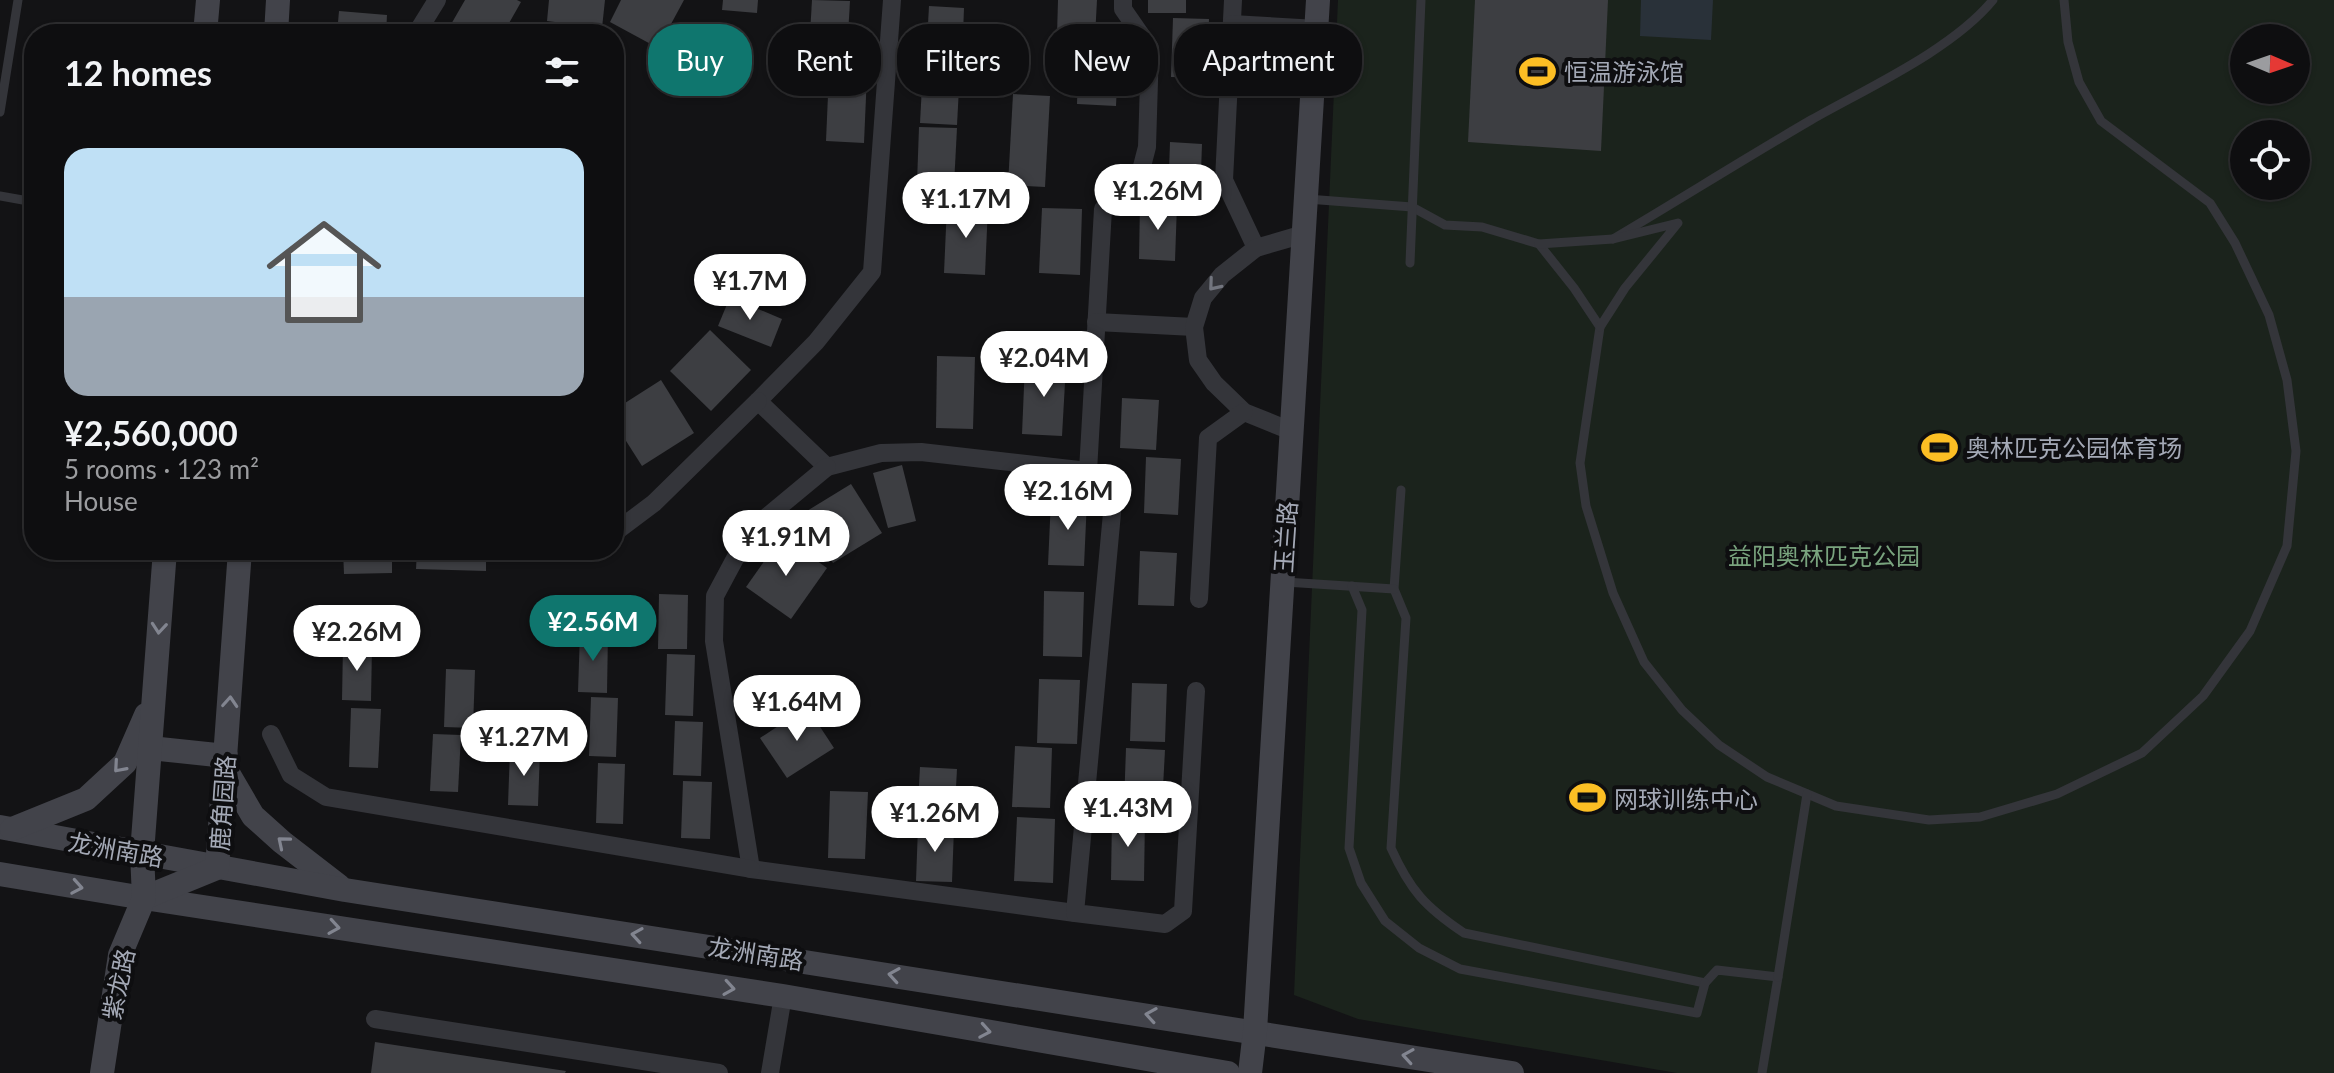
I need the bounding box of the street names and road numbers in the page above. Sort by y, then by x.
street label: 玉兰路 [1268,500,1302,574]
street label: 鹿角园路 [204,754,240,852]
street label: 龙洲南路 [66,826,166,872]
street label: 龙洲南路 [706,931,806,975]
street label: 紫龙路 [96,946,140,1022]

